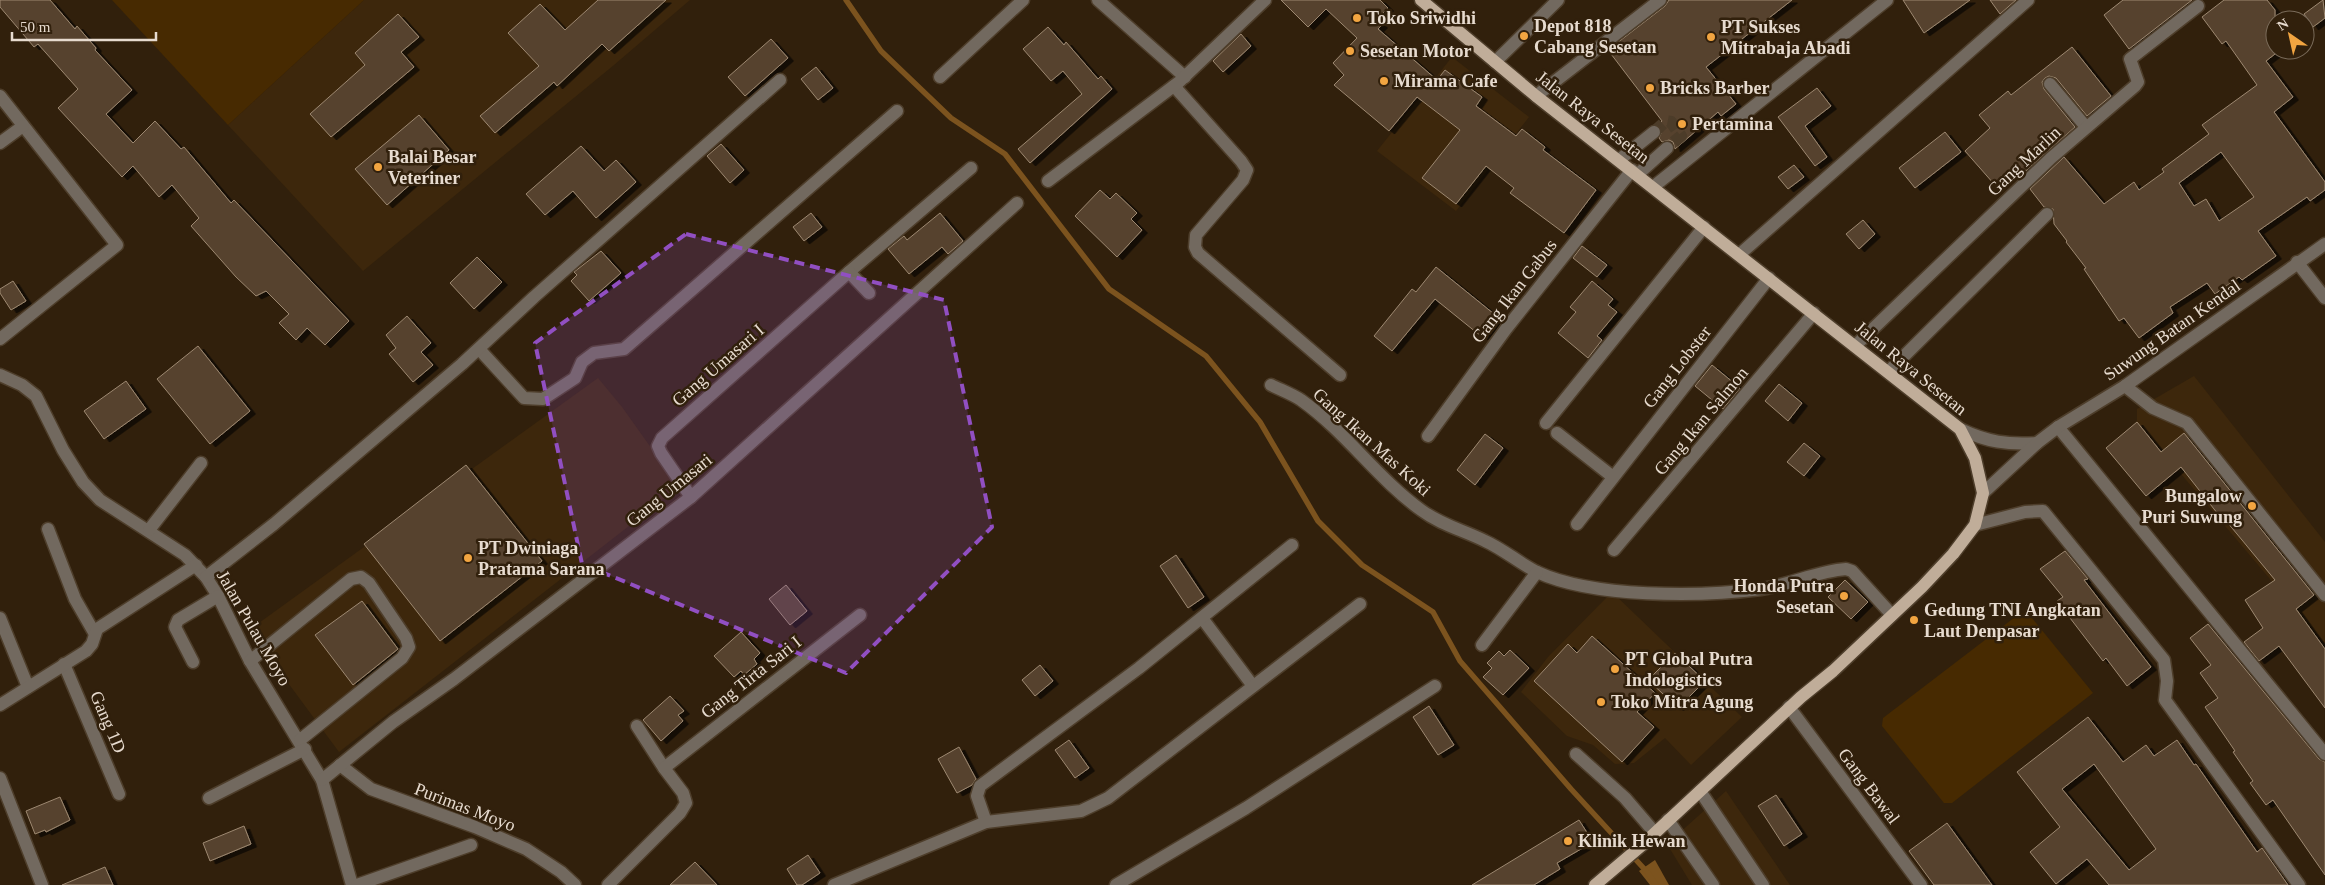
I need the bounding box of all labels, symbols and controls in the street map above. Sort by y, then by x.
place label: Toko Sriwidhi [1367,8,1476,28]
scale bar [12,10,156,42]
north arrow [2265,10,2315,60]
marker: Toko Sriwidhi [1351,12,1363,24]
place label: Depot 818 Cabang Sesetan [1534,16,1657,57]
text: N [2275,16,2291,34]
place label: PT Sukses Mitrabaja Abadi [1721,17,1851,58]
text: 50 m [20,19,51,35]
marker: Depot 818 Cabang Sesetan [1518,30,1530,42]
marker: PT Sukses Mitrabaja Abadi [1705,31,1717,43]
place label: Sesetan Motor [1360,41,1471,61]
marker: Sesetan Motor [1344,45,1356,57]
street label: Jalan Raya Sesetan [1532,67,1654,167]
place label: Mirama Cafe [1394,71,1497,91]
marker: Mirama Cafe [1378,75,1390,87]
place label: Bricks Barber [1660,78,1770,98]
marker: Bricks Barber [1644,82,1656,94]
place label: Pertamina [1692,114,1773,134]
marker: Pertamina [1676,118,1688,130]
street label: Gang Marlin [1983,122,2065,200]
place label: Balai Besar Veteriner [388,147,477,188]
marker: Balai Besar Veteriner [372,161,384,173]
street label: Gang Ikan Gabus [1467,235,1561,347]
street label: Suwung Batan Kendal [2100,275,2244,385]
street label: Jalan Raya Sesetan [1851,317,1971,419]
street label: Gang Umasari I [668,320,768,410]
street label: Gang Lobster [1639,322,1715,412]
street label: Gang Ikan Salmon [1650,363,1752,479]
street label: Gang Ikan Mas Koki [1309,384,1435,500]
street label: Gang Umasari [622,449,716,531]
place label: Bungalow Puri Suwung [2141,486,2242,527]
marker: Bungalow Puri Suwung [2246,500,2258,512]
place label: PT Dwiniaga Pratama Sarana [478,538,604,579]
marker: PT Dwiniaga Pratama Sarana [462,552,474,564]
street label: Jalan Pulau Moyo [213,567,295,689]
place label: Honda Putra Sesetan [1733,576,1834,617]
marker: Honda Putra Sesetan [1838,590,1850,602]
place label: Gedung TNI Angkatan Laut Denpasar [1924,600,2101,641]
marker: Gedung TNI Angkatan Laut Denpasar [1908,614,1920,626]
street label: Gang Tirta Sari I [697,632,805,722]
place label: PT Global Putra Indologistics [1625,649,1753,690]
marker: PT Global Putra Indologistics [1609,663,1621,675]
street label: Gang 1D [86,688,130,756]
place label: Toko Mitra Agung [1611,692,1753,712]
marker: Toko Mitra Agung [1595,696,1607,708]
street label: Gang Bawal [1834,744,1904,828]
street label: Purimas Moyo [412,779,518,835]
place label: Klinik Hewan [1578,831,1686,851]
marker: Klinik Hewan [1562,835,1574,847]

